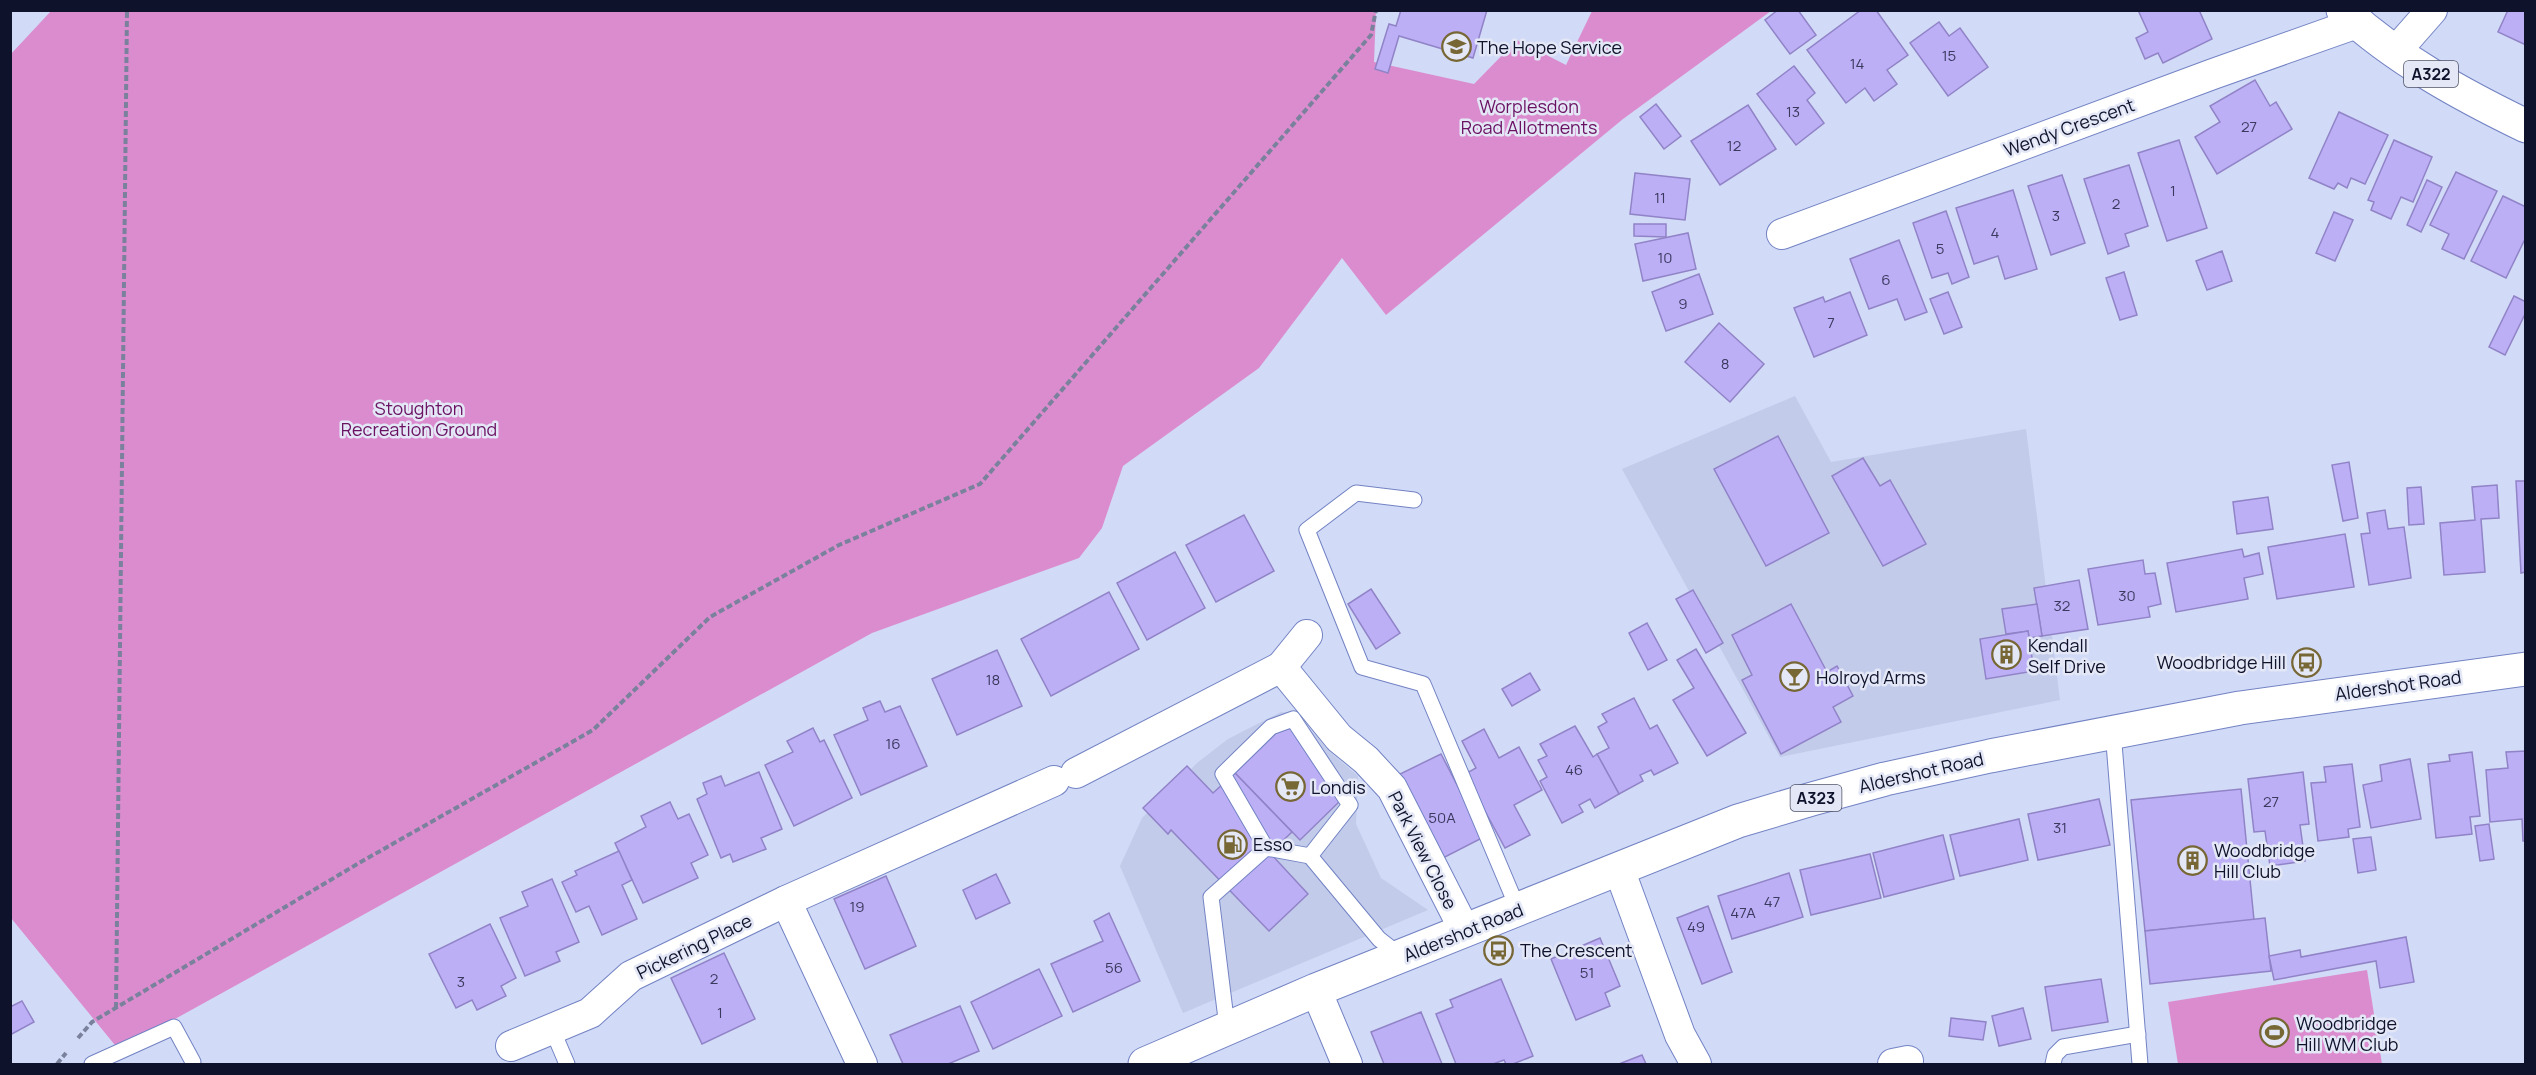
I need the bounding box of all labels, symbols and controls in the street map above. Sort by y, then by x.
school or university icon: The Hope Service [1440,31,1472,63]
place label: The Hope Service [1477,35,1622,59]
house number: 15 [1942,45,1956,66]
house number: 14 [1850,53,1864,74]
road number: A322 [2404,61,2458,87]
street label: Wendy Crescent [2000,92,2138,162]
park label: Worplesdon Road Allotments [1461,94,1597,139]
house number: 13 [1786,101,1800,122]
house number: 27 [2241,116,2257,137]
house number: 12 [1727,135,1741,156]
house number: 1 [2170,180,2176,201]
house number: 11 [1654,187,1666,208]
house number: 2 [2112,193,2120,214]
house number: 3 [2052,205,2060,226]
house number: 4 [1991,222,2000,243]
house number: 5 [1936,238,1944,259]
house number: 10 [1658,247,1673,268]
house number: 6 [1881,269,1891,290]
house number: 9 [1678,293,1688,314]
house number: 7 [1827,312,1835,333]
house number: 8 [1721,353,1729,374]
park label: Stoughton Recreation Ground [341,396,497,441]
house number: 30 [2118,585,2136,606]
house number: 32 [2054,595,2070,616]
place label: Kendall Self Drive [2028,633,2106,678]
building icon: Kendall Self Drive [1991,639,2023,671]
bus stop icon: Woodbridge Hill [2291,646,2323,678]
place label: Woodbridge Hill [2157,650,2286,674]
bar icon: Holroyd Arms [1779,661,1811,693]
street label: Aldershot Road [2333,664,2463,706]
place label: Holroyd Arms [1816,665,1926,689]
house number: 18 [986,669,1000,690]
house number: 16 [885,733,901,754]
street label: Aldershot Road [1856,746,1986,798]
house number: 46 [1565,759,1583,780]
supermarket icon: Londis [1274,771,1306,803]
place label: Londis [1311,775,1366,799]
road number: A323 [1790,785,1842,811]
street label: Park View Close [1383,787,1463,913]
house number: 27 [2263,791,2279,812]
house number: 50A [1428,807,1456,828]
house number: 31 [2053,817,2067,838]
fuel station icon: Esso [1216,828,1248,860]
place label: Esso [1253,832,1293,856]
place label: Woodbridge Hill Club [2214,838,2315,883]
building icon: Woodbridge Hill Club [2177,844,2209,876]
house number: 47 [1764,891,1780,912]
house number: 19 [849,896,865,917]
street label: Aldershot Road [1400,897,1526,967]
house number: 47A [1730,902,1756,923]
street label: Pickering Place [632,908,756,984]
house number: 49 [1687,916,1705,937]
bus stop icon: The Crescent [1483,934,1515,966]
place label: The Crescent [1520,938,1633,962]
house number: 56 [1105,957,1123,978]
house number: 51 [1580,962,1594,983]
house number: 2 [710,968,718,989]
house number: 3 [457,971,465,992]
house number: 1 [717,1002,723,1023]
place label: Woodbridge Hill WM Club [2296,1011,2399,1056]
sports icon: Woodbridge Hill WM Club [2259,1017,2291,1049]

